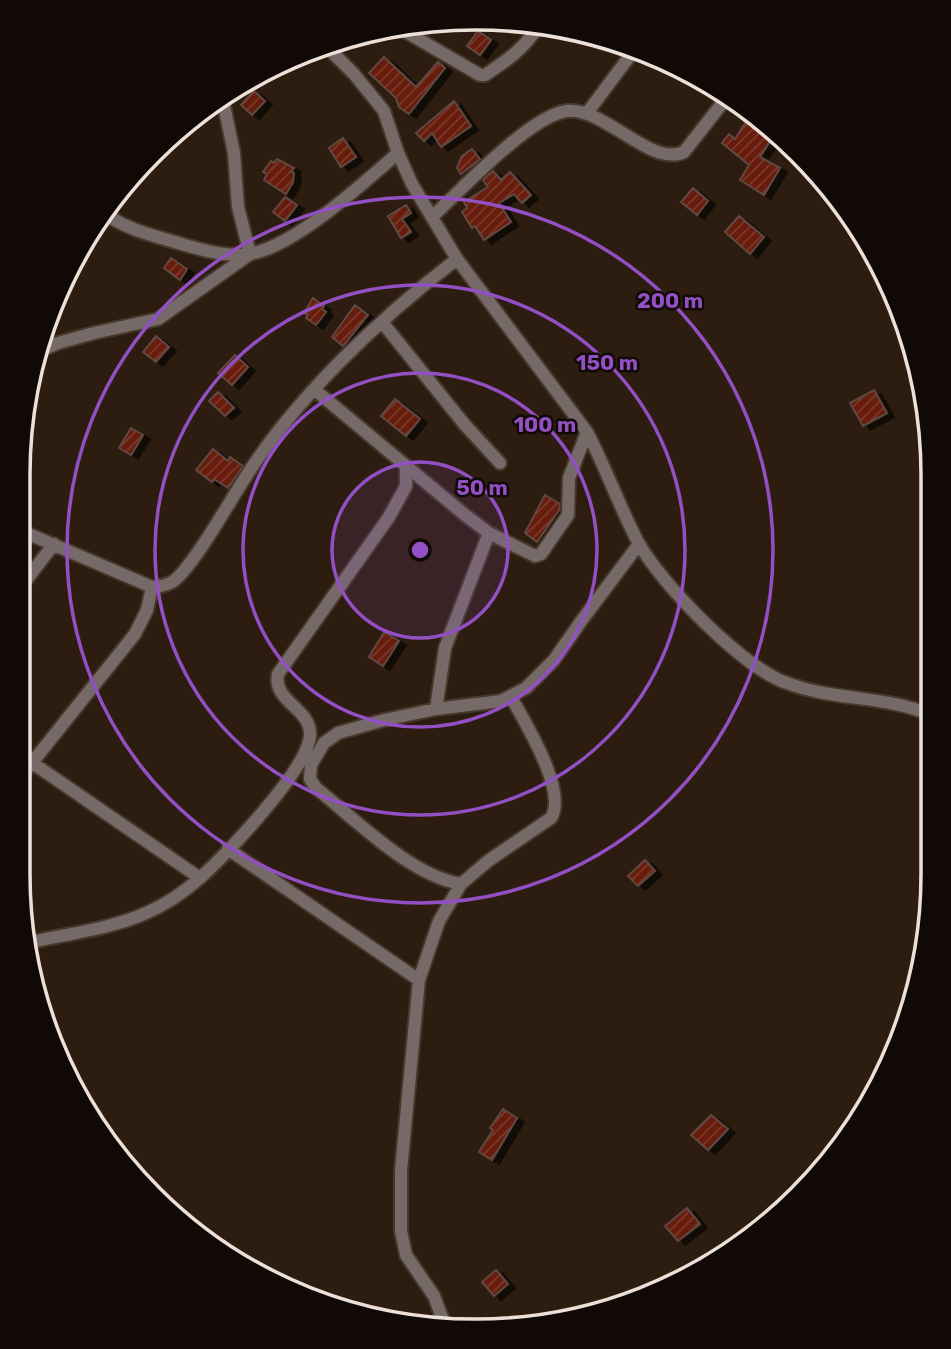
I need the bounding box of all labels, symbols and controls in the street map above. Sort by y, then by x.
text: 200 m [637,288,703,313]
text: 150 m [576,350,638,375]
text: 100 m [514,412,576,437]
text: 50 m [456,475,508,500]
centre of rings [408,538,432,562]

